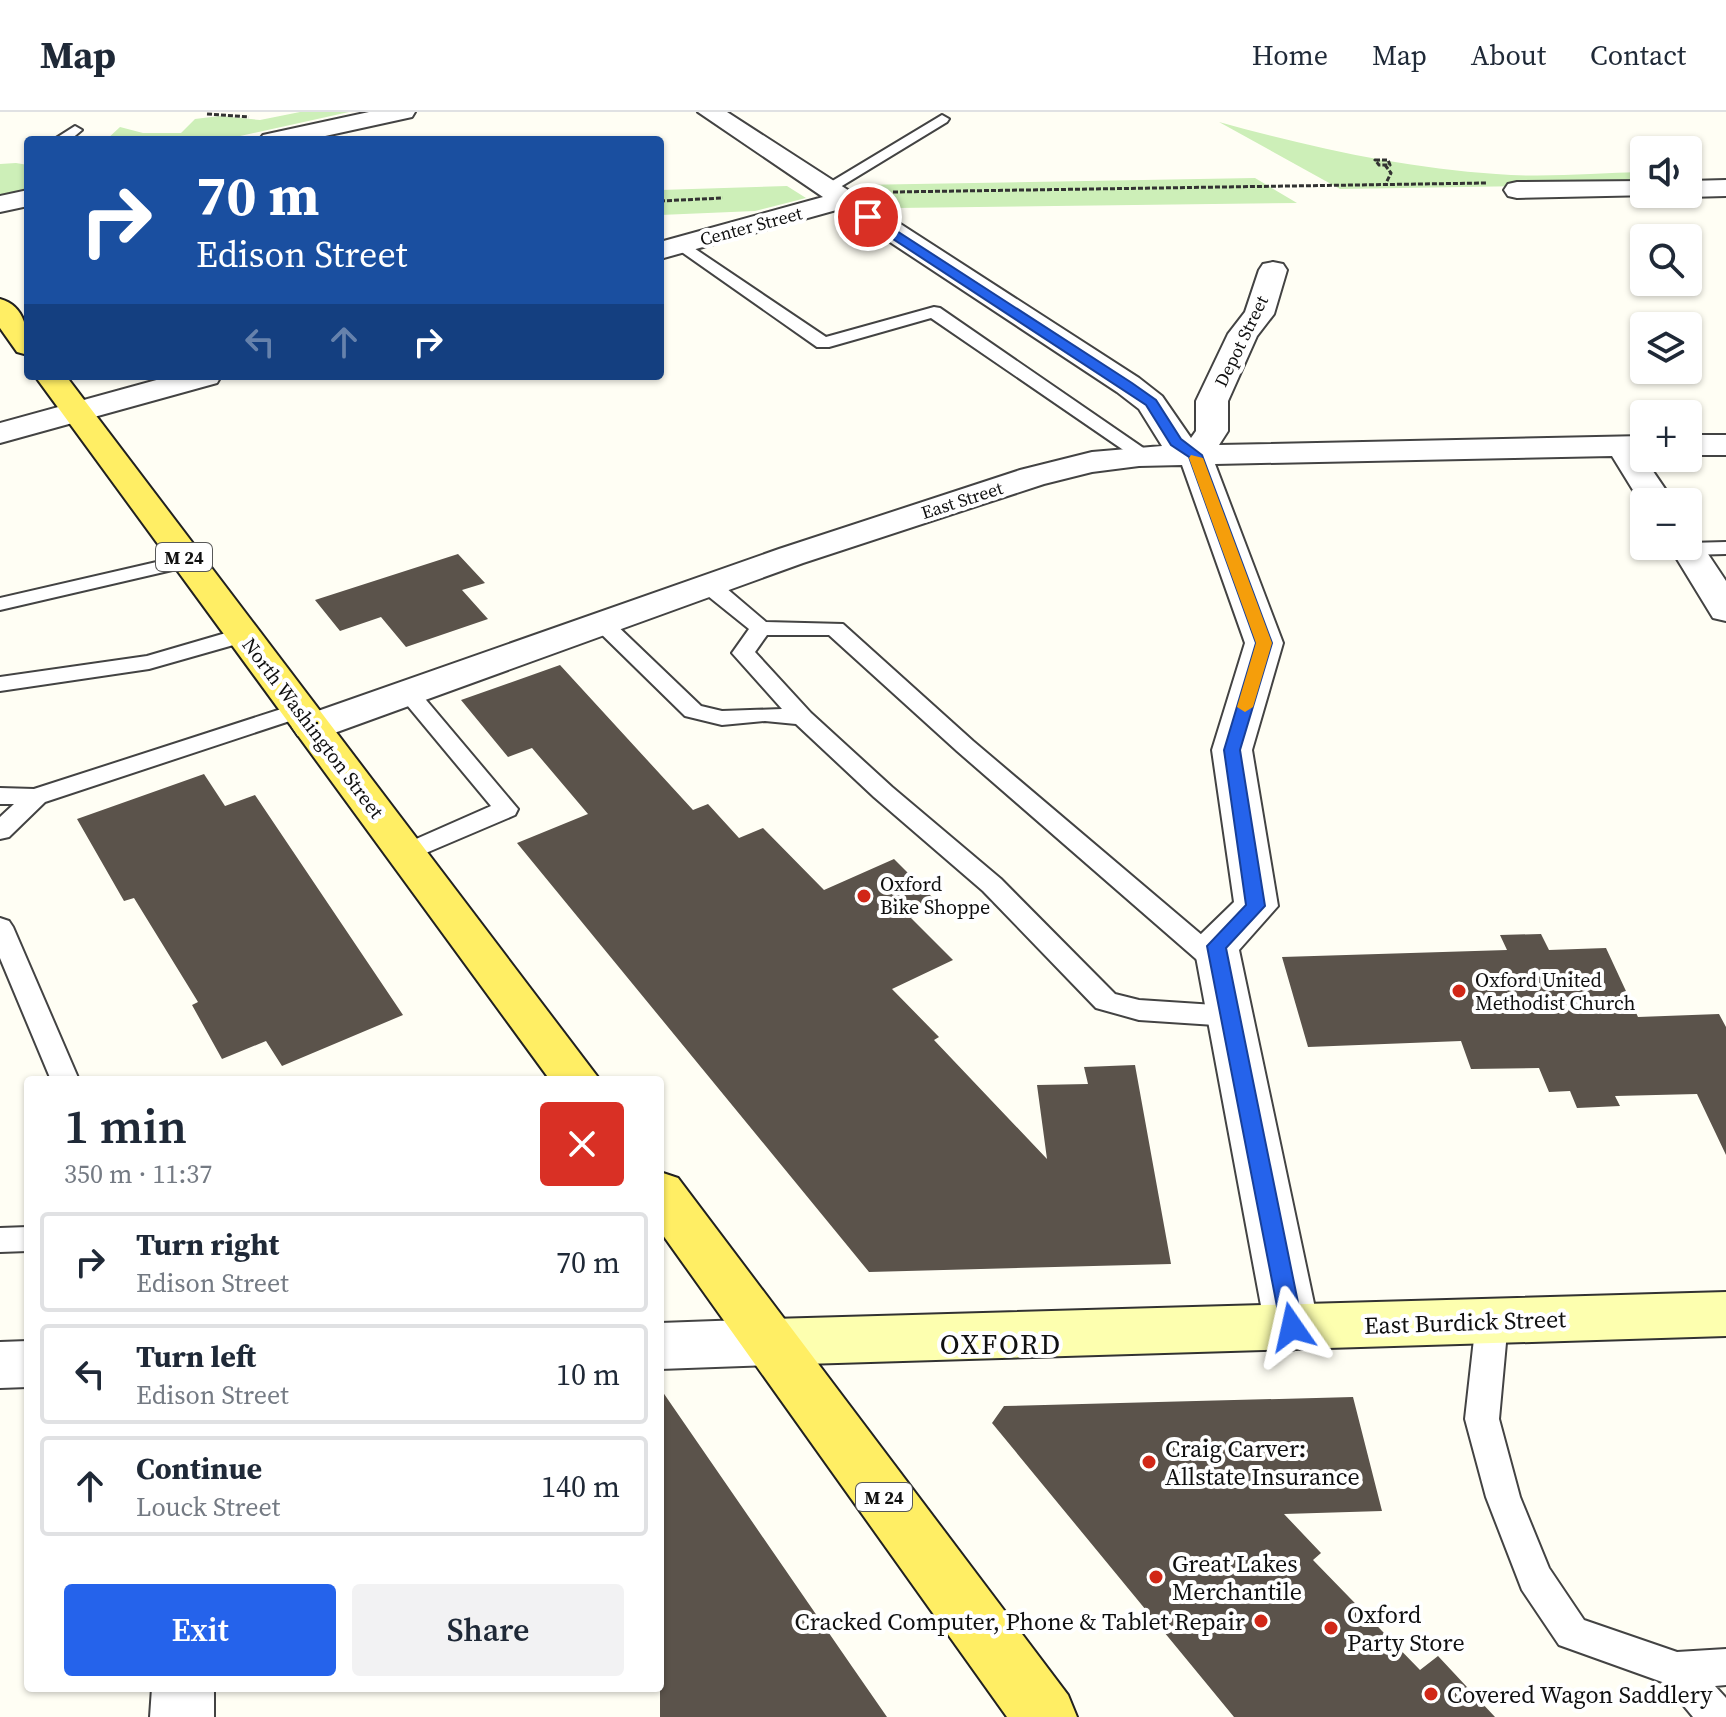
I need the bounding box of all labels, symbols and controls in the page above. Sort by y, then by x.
text: Map [40,29,116,81]
text: Home [1252,36,1328,74]
text: Map [1372,36,1427,74]
text: About [1471,36,1546,74]
text: Contact [1590,36,1686,74]
map controls [1630,136,1702,560]
button: sound [1630,136,1702,208]
text: 70 m [196,157,319,234]
icon: right [64,168,168,272]
pin [834,183,902,251]
icon: arrive [846,195,890,239]
street label: Center Street [697,200,805,252]
button: search [1630,224,1702,296]
text: Edison Street [196,230,408,279]
street label: Depot Street [1208,291,1274,391]
button: layers [1630,312,1702,384]
icon: left [238,320,282,364]
icon: ahead [322,320,366,364]
icon: right [406,320,450,364]
button: + [1630,400,1702,472]
street label: East Street [918,475,1006,525]
button: − [1630,488,1702,560]
road number: M 24 [156,543,212,571]
street label: North Washington Street [236,632,391,825]
place label: Oxford Bike Shoppe [880,870,990,921]
marker: Oxford Bike Shoppe [855,887,873,905]
place label: Oxford United Methodist Church [1475,966,1636,1017]
marker: Oxford United Methodist Church [1450,982,1468,1000]
text: 1 min [64,1093,187,1159]
button: close [540,1102,624,1186]
text: 350 m · 11:37 [64,1156,212,1192]
text: Turn right [136,1224,279,1265]
icon: right [68,1240,112,1284]
text: 70 m [556,1242,620,1283]
text: Edison Street [136,1265,289,1301]
position arrow [1250,1285,1334,1369]
street label: East Burdick Street [1363,1302,1567,1342]
district label: OXFORD [940,1325,1062,1363]
text: Turn left [136,1336,256,1377]
icon: left [68,1352,112,1396]
text: 10 m [556,1354,620,1395]
text: Edison Street [136,1377,289,1413]
place label: Craig Carver: Allstate Insurance [1165,1432,1360,1493]
text: Continue [136,1448,262,1489]
marker: Craig Carver: Allstate Insurance [1140,1453,1158,1471]
icon: ahead [68,1464,112,1508]
text: 140 m [541,1466,620,1507]
road number: M 24 [856,1483,912,1511]
text: Louck Street [136,1489,280,1525]
place label: Great Lakes Merchantile [1172,1547,1302,1608]
marker: Great Lakes Merchantile [1147,1568,1165,1586]
button: Exit [64,1584,336,1676]
button: Share [352,1584,624,1676]
place label: Oxford Party Store [1347,1598,1465,1659]
place label: Cracked Computer, Phone & Tablet Repair [795,1605,1245,1638]
marker: Cracked Computer, Phone & Tablet Repair [1252,1612,1270,1630]
marker: Oxford Party Store [1322,1619,1340,1637]
place label: Covered Wagon Saddlery [1447,1678,1713,1711]
marker: Covered Wagon Saddlery [1422,1685,1440,1703]

